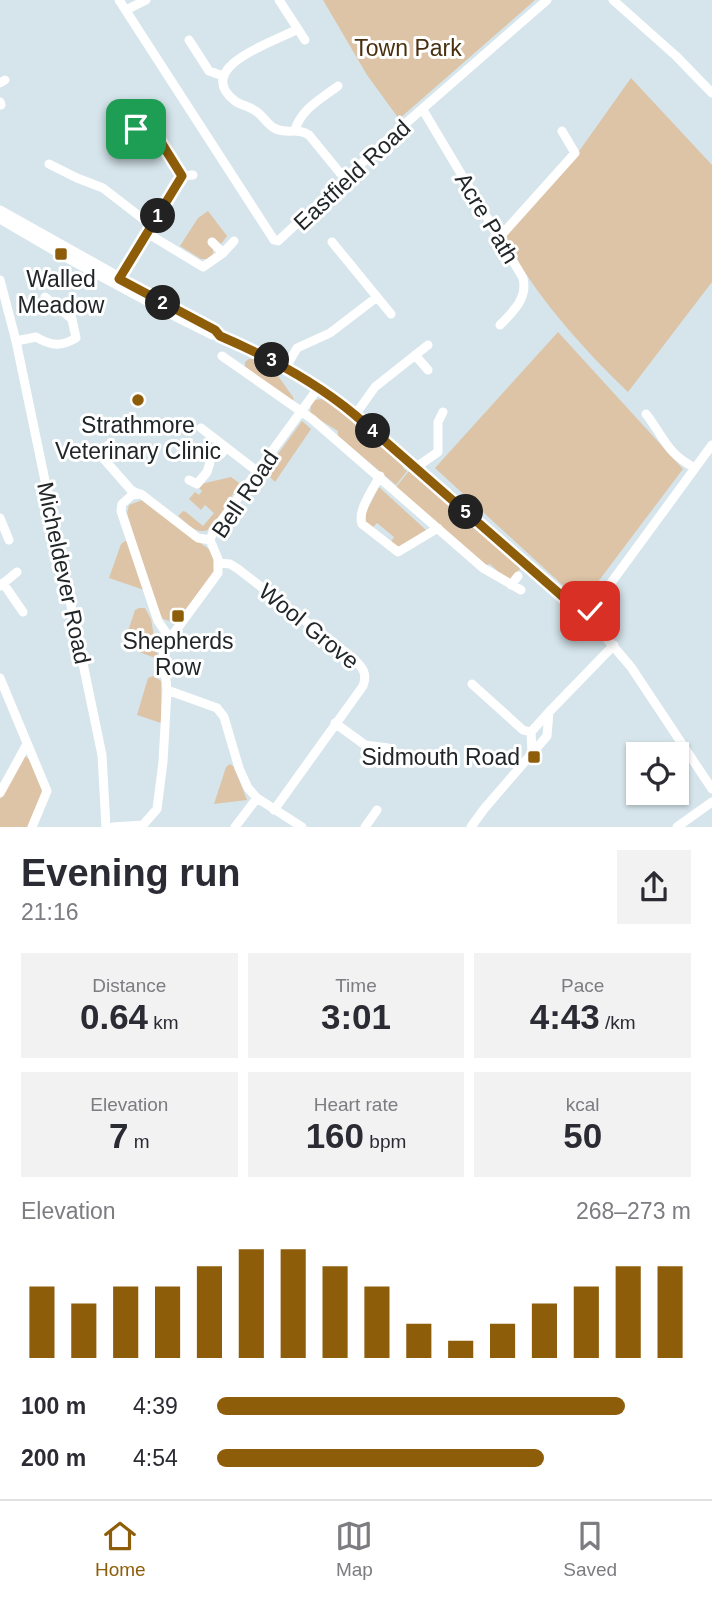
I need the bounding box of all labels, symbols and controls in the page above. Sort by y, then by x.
park label: Town Park [354,35,462,61]
pin [106,99,166,159]
icon: arrive [117,110,155,148]
street label: Eastfield Road [288,114,416,236]
street label: Acre Path [450,168,524,268]
pin: 1 [140,198,176,234]
text: 1 [152,205,163,226]
marker: Walled Meadow [53,246,69,262]
place label: Walled Meadow [18,266,105,318]
pin: 2 [146,286,180,320]
text: 2 [157,292,168,313]
pin: 3 [254,342,290,378]
text: 3 [266,349,277,370]
marker: Strathmore Veterinary Clinic [130,392,146,408]
place label: Strathmore Veterinary Clinic [55,412,221,464]
pin: 4 [356,414,390,448]
text: 4 [367,420,378,441]
street label: Bell Road [206,445,284,543]
street label: Micheldever Road [32,480,96,666]
pin: 5 [448,494,484,530]
text: 5 [460,501,471,522]
street label: Wool Grove [254,578,364,674]
pin [560,581,620,641]
icon: check [571,592,609,630]
marker: Shepherds Row [170,608,186,624]
place label: Shepherds Row [122,628,234,680]
map controls [626,742,689,805]
button: locate [626,742,689,805]
place label: Sidmouth Road [361,744,520,770]
marker: Sidmouth Road [526,749,542,765]
button: share [617,850,691,924]
text: Evening run [21,852,241,894]
text: 21:16 [21,899,79,925]
text: Distance [92,975,166,996]
text: Time [335,975,377,996]
text: Pace [561,975,604,996]
text: 0.64 [80,997,148,1036]
text: 3:01 [321,997,391,1036]
text: 4:43 [530,997,600,1036]
text: km [148,1012,179,1033]
text: /km [600,1012,636,1033]
text: Elevation [90,1094,168,1115]
text: Heart rate [314,1094,398,1115]
text: kcal [566,1094,600,1115]
text: 7 [109,1116,129,1155]
text: 160 [306,1116,364,1155]
text: 50 [563,1116,602,1155]
text: m [129,1131,150,1152]
text: bpm [364,1131,406,1152]
text: Elevation [21,1198,116,1224]
text: 268–273 m [576,1198,691,1224]
text: 100 m [21,1393,86,1419]
text: 4:39 [133,1393,178,1419]
text: 200 m [21,1445,86,1471]
text: 4:54 [133,1445,178,1471]
tab: Home [95,1517,146,1581]
tab: Map [335,1517,373,1581]
tab: Saved [563,1517,617,1581]

